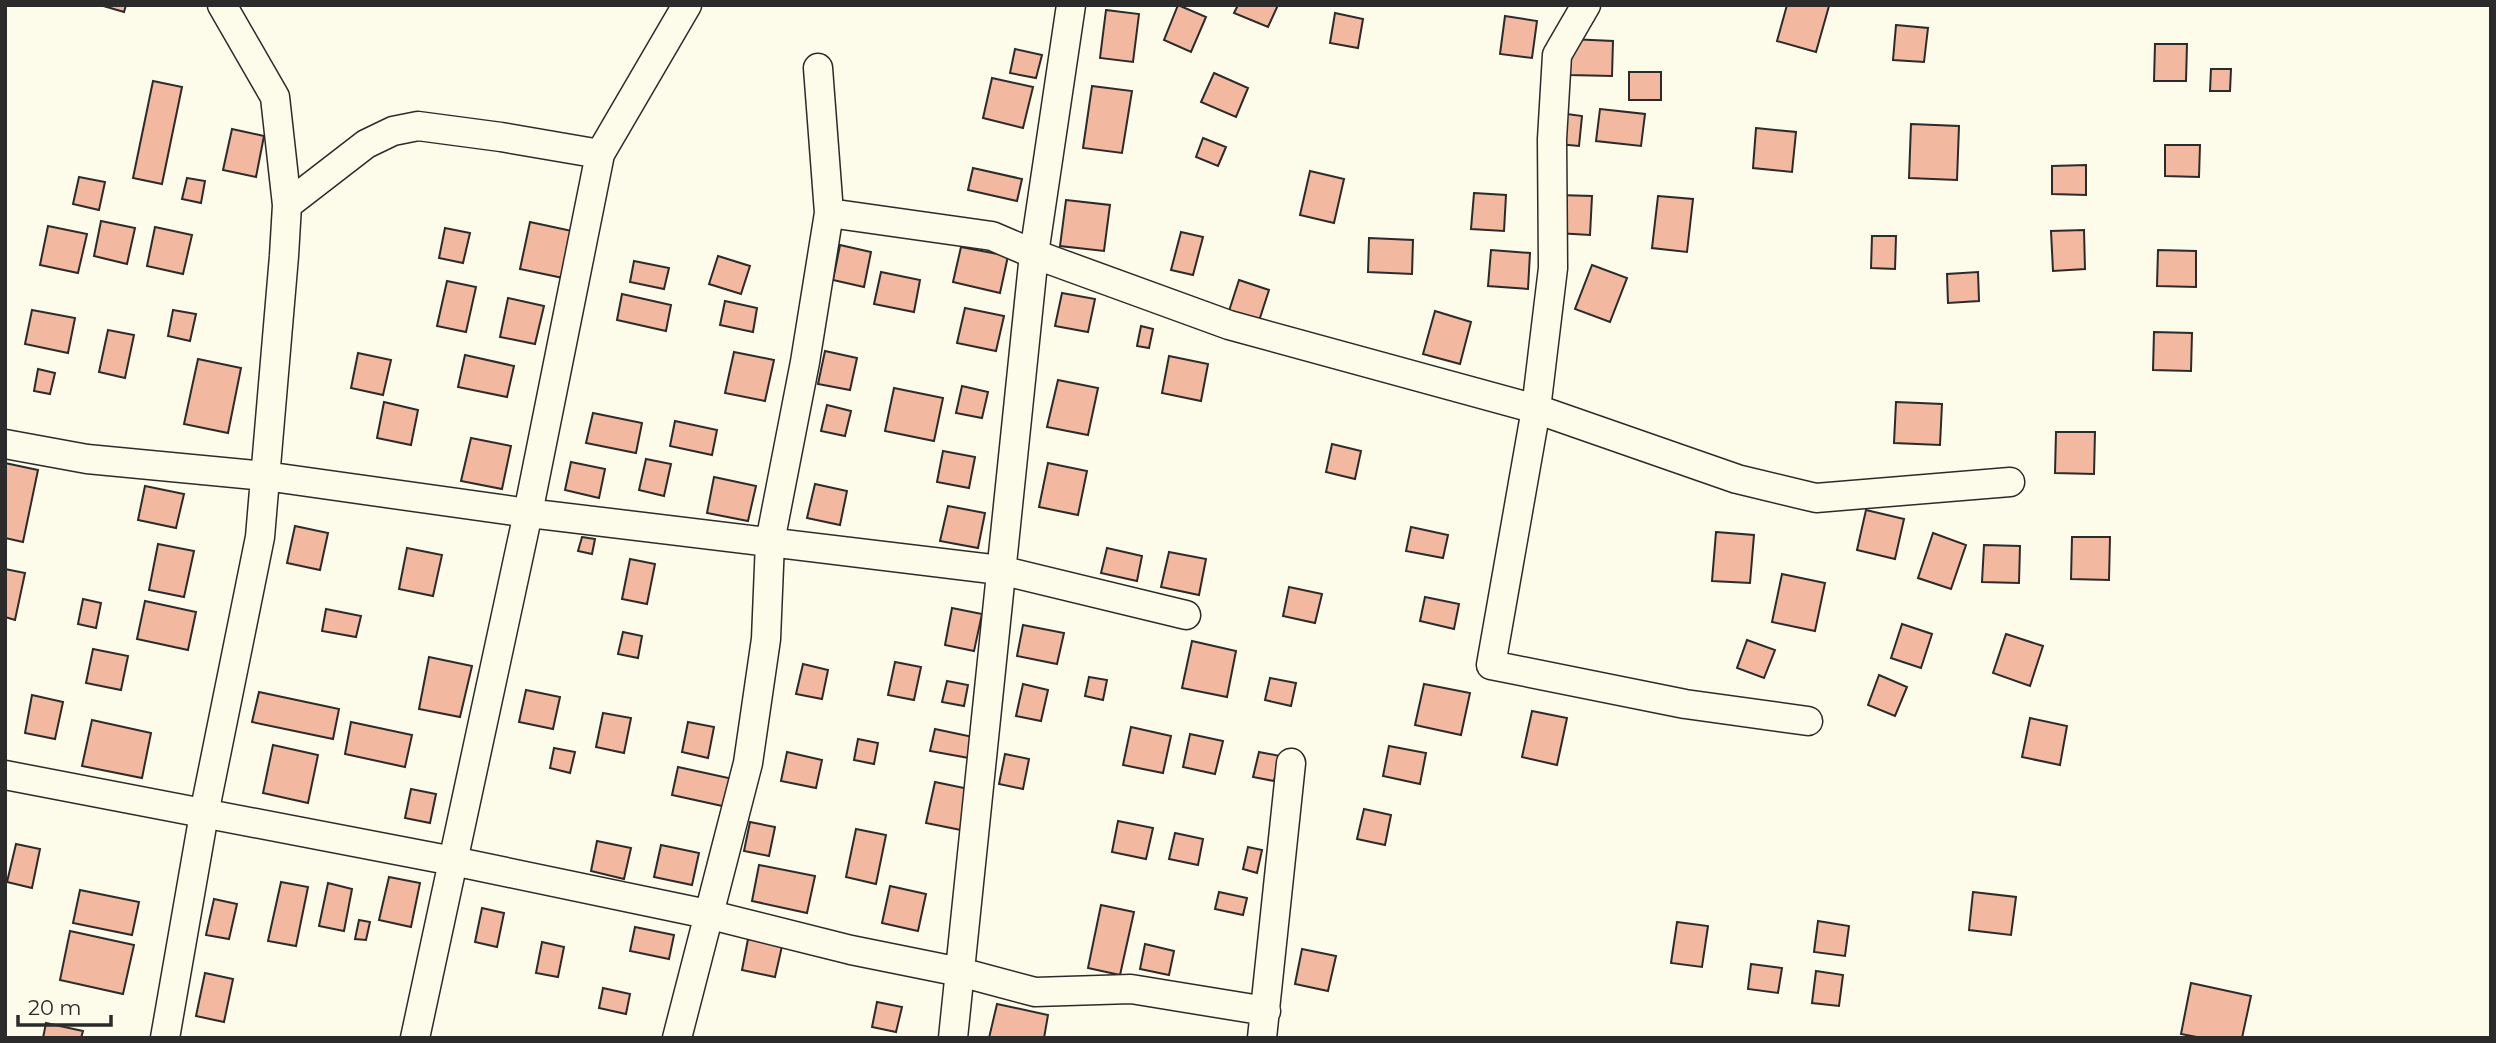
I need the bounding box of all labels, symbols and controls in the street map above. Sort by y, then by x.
scale bar [18,984,110,1028]
text: 20 m [28,995,82,1020]

